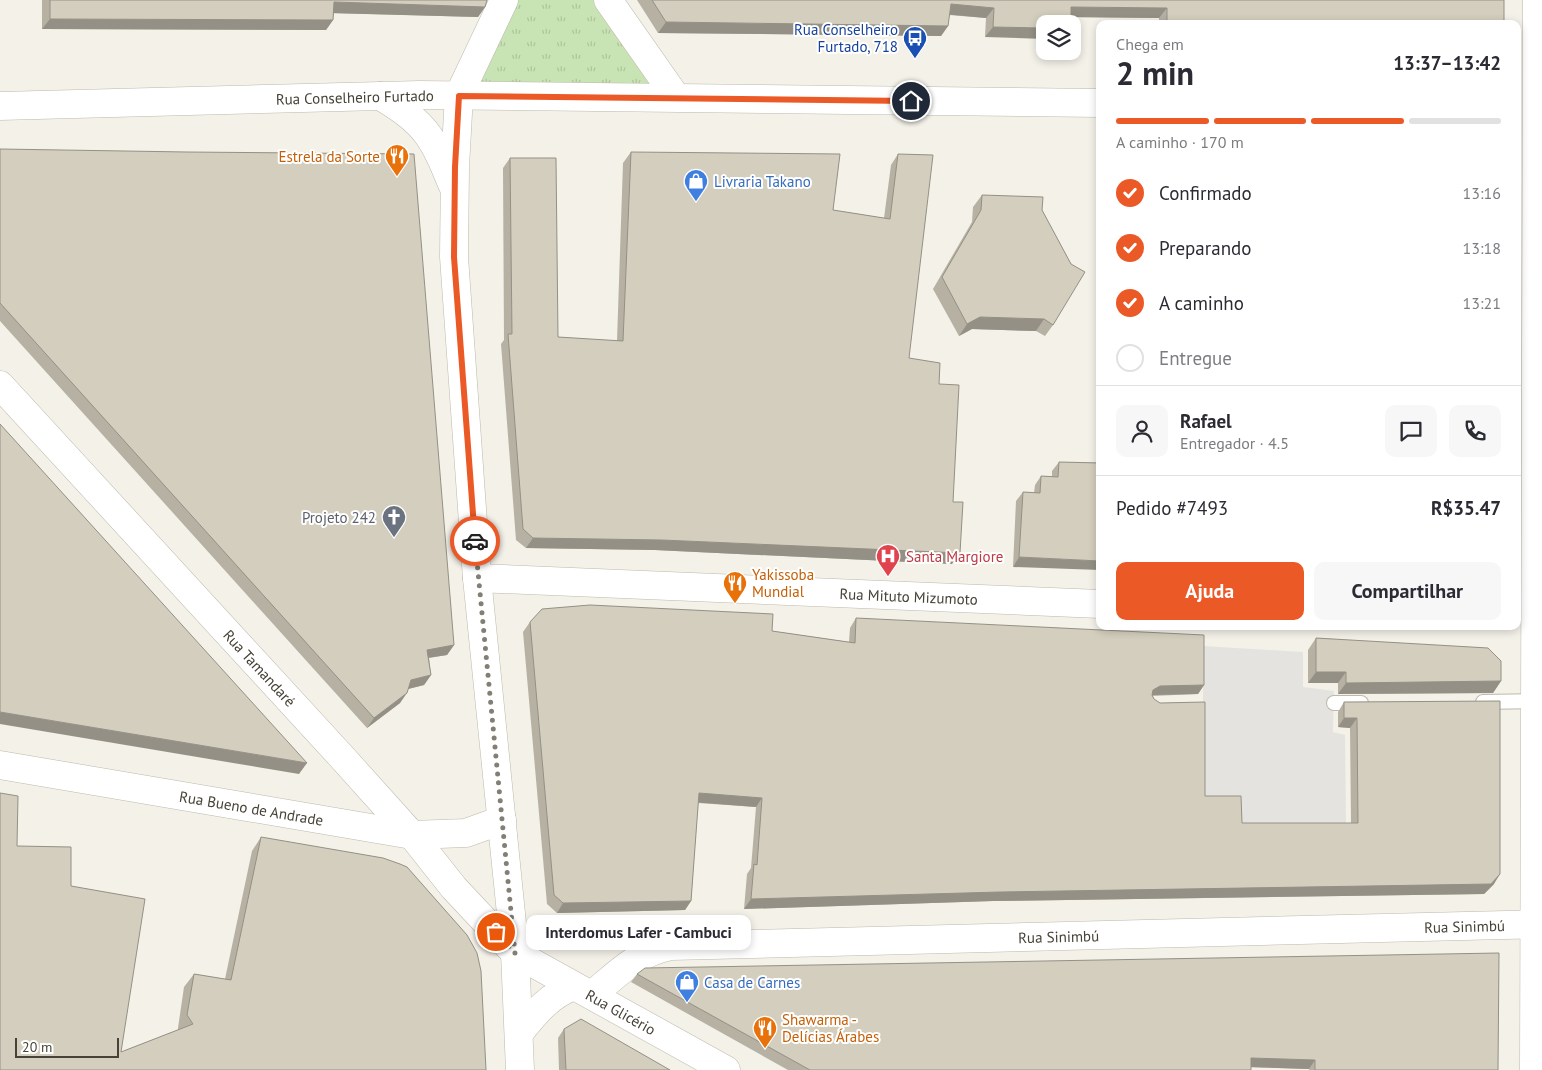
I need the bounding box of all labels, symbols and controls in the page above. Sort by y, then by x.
map controls [1036,15,1081,60]
button: layers [1036,15,1081,60]
place label: Rua Conselheiro Furtado, 718 [794,20,898,56]
bus stop icon: Rua Conselheiro Furtado, 718 [902,25,928,59]
text: Chega em [1116,34,1184,54]
text: 13:37–13:42 [1393,51,1501,75]
text: 2 min [1116,52,1194,94]
pin [890,80,932,122]
street label: Rua Conselheiro Furtado [276,85,434,108]
icon: home [897,87,925,115]
text: A caminho · 170 m [1116,132,1244,152]
restaurant icon: Estrela da Sorte [384,143,410,177]
place label: Estrela da Sorte [278,147,380,166]
shop icon: Livraria Takano [683,168,709,202]
place label: Livraria Takano [714,172,811,191]
icon: check [1116,179,1144,207]
text: Confirmado [1159,181,1252,205]
text: 13:16 [1463,183,1501,203]
icon: check [1116,234,1144,262]
text: Preparando [1159,236,1251,260]
text: 13:18 [1463,238,1501,258]
icon: check [1116,289,1144,317]
text: A caminho [1159,291,1244,315]
text: 13:21 [1463,293,1501,313]
text: Entregue [1159,346,1232,370]
button: person [1116,405,1168,457]
button: chat [1385,405,1437,457]
button: phone [1449,405,1501,457]
text: Rafael [1180,409,1232,433]
text: Entregador · 4.5 [1180,433,1289,453]
text: Pedido #7493 [1116,496,1228,520]
text: R$35.47 [1431,496,1501,520]
church icon: Projeto 242 [381,504,407,538]
place label: Projeto 242 [302,508,376,527]
courier [450,516,500,566]
icon: car [461,527,489,555]
hospital icon: Santa Margiore [875,543,901,577]
place label: Santa Margiore [906,547,1003,566]
button: Ajuda [1116,562,1304,620]
button: Compartilhar [1314,562,1501,620]
place label: Yakissoba Mundial [752,565,814,601]
restaurant icon: Yakissoba Mundial [722,570,748,604]
street label: Rua Mituto Mizumoto [839,584,978,608]
street label: Rua Tamandaré [220,625,300,710]
street label: Rua Bueno de Andrade [178,786,325,829]
pin [475,911,517,953]
callout: Interdomus Lafer - Cambuci [526,914,751,950]
street label: Rua Sinimbú [1424,915,1505,936]
icon: bag [482,918,510,946]
text: Interdomus Lafer - Cambuci [545,922,732,942]
street label: Rua Sinimbú [1018,926,1099,947]
shop icon: Casa de Carnes [674,969,700,1003]
place label: Casa de Carnes [704,973,800,992]
street label: Rua Glicério [583,985,659,1039]
place label: Shawarma - Delícias Árabes [782,1010,879,1046]
restaurant icon: Shawarma - Delícias Árabes [752,1015,778,1049]
scale bar [15,1035,119,1058]
text: 20 m [22,1038,52,1056]

